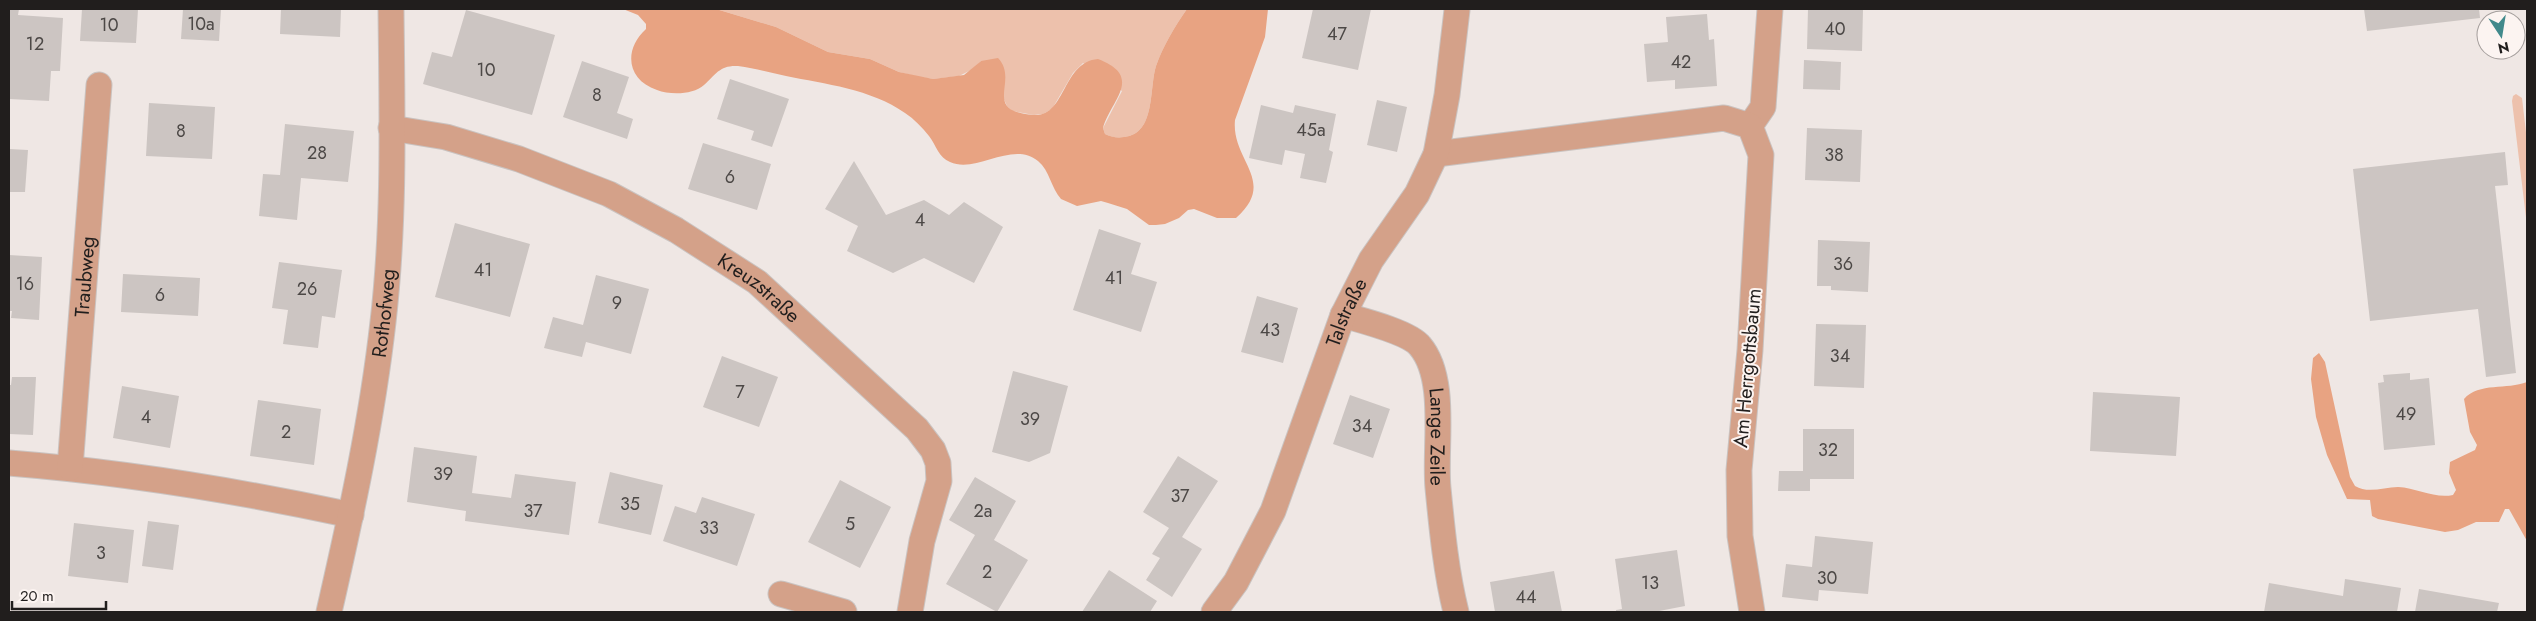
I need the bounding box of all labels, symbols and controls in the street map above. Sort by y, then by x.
north arrow [2476,10,2526,60]
house number: 10a [187,11,215,37]
house number: 10 [100,12,119,38]
house number: 40 [1824,16,1846,42]
house number: 47 [1327,21,1348,47]
house number: 12 [26,31,44,57]
text: N [2496,37,2511,59]
house number: 42 [1671,49,1691,75]
house number: 10 [477,57,496,83]
house number: 8 [592,82,602,108]
house number: 45a [1296,117,1326,143]
house number: 8 [176,118,186,144]
house number: 28 [307,140,327,166]
house number: 38 [1824,142,1844,168]
house number: 6 [725,164,735,190]
house number: 4 [915,207,925,233]
street label: Traubweg [67,235,103,318]
street label: Kreuzstraße [712,246,807,330]
house number: 36 [1833,251,1853,277]
house number: 41 [474,257,492,283]
house number: 41 [1105,265,1123,291]
street label: Rothofweg [365,268,403,359]
house number: 16 [16,271,34,297]
street label: Talstraße [1319,273,1374,351]
house number: 26 [297,276,317,302]
house number: 6 [155,282,165,308]
street label: Am Herrgottsbaum [1726,287,1769,449]
house number: 9 [612,290,622,316]
house number: 43 [1260,317,1280,343]
house number: 34 [1830,343,1850,369]
house number: 7 [735,379,745,405]
street label: Lange Zeile [1421,386,1452,486]
house number: 49 [2396,401,2416,427]
house number: 4 [141,404,151,430]
house number: 39 [1020,406,1040,432]
house number: 34 [1352,413,1372,439]
house number: 2 [281,419,291,445]
house number: 32 [1818,437,1838,463]
house number: 39 [433,461,453,487]
house number: 37 [1170,483,1190,509]
house number: 35 [620,491,640,517]
house number: 37 [523,498,543,524]
house number: 2a [974,498,992,524]
house number: 5 [845,511,855,537]
house number: 33 [699,515,719,541]
house number: 3 [96,540,106,566]
house number: 2 [982,559,992,585]
house number: 30 [1817,565,1838,591]
house number: 13 [1641,570,1659,596]
scale bar [12,578,106,610]
house number: 44 [1516,584,1537,610]
text: 20 m [20,585,54,607]

